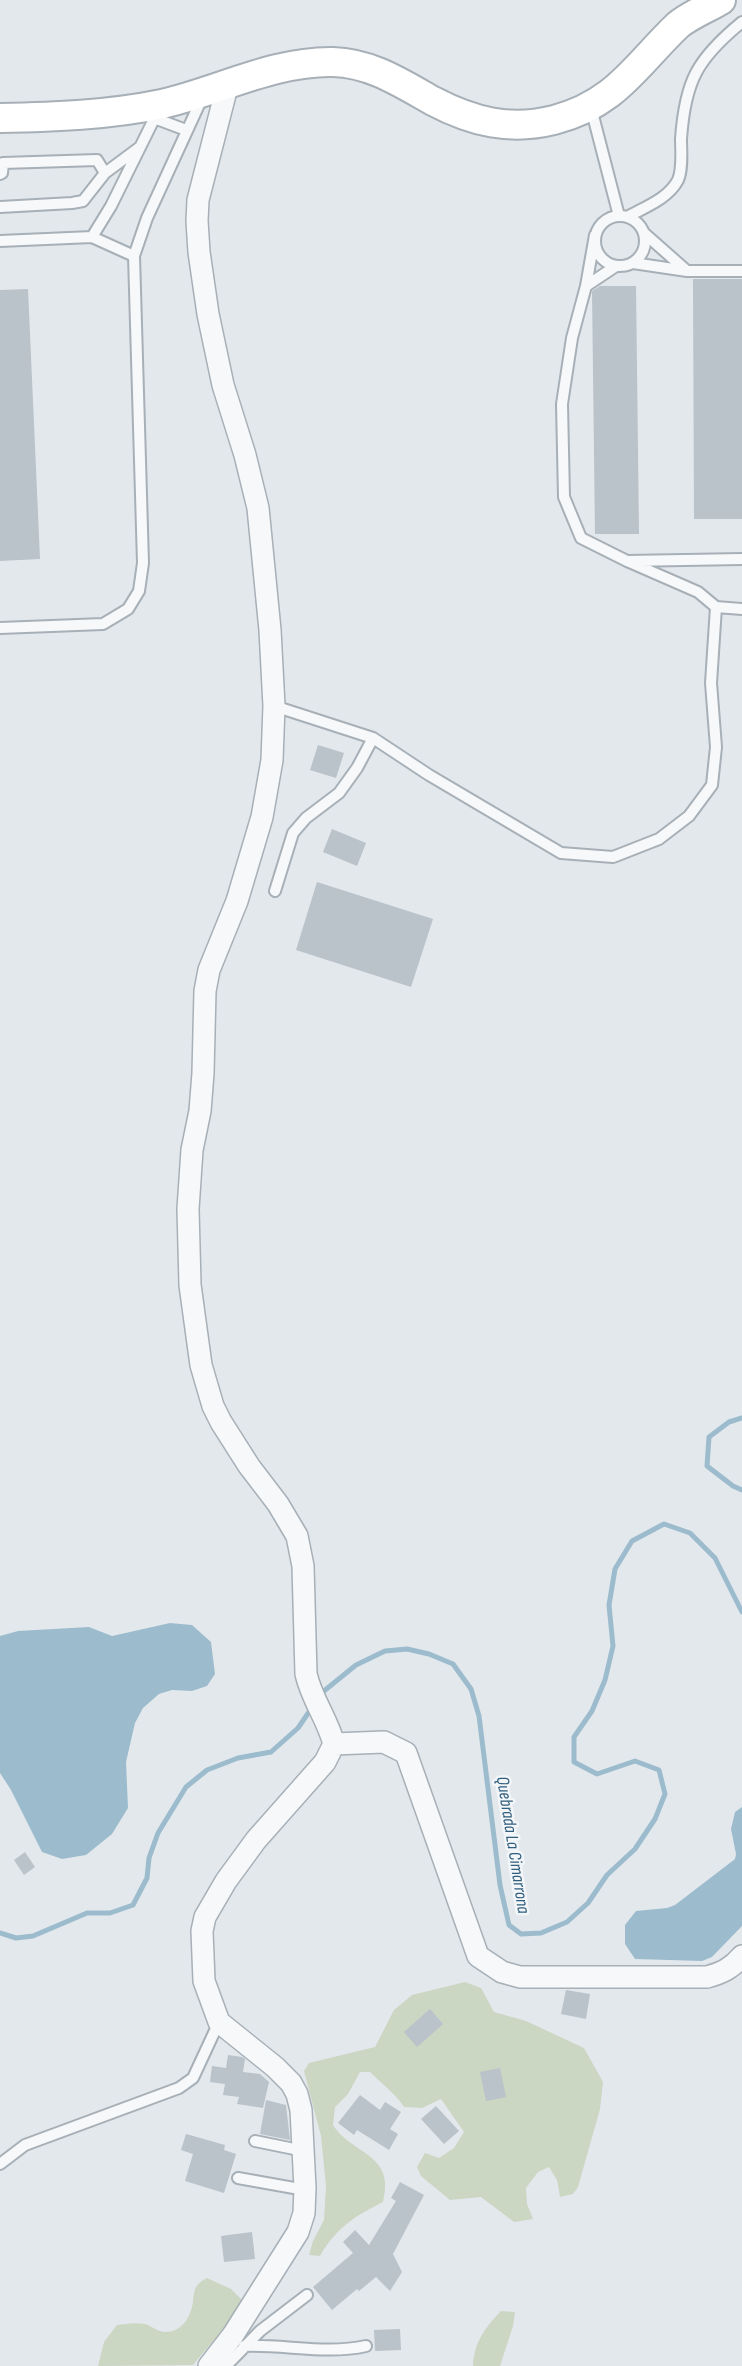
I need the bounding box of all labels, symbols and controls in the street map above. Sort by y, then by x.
water label: Quebrada La Cimarrona [490,1775,534,1915]

